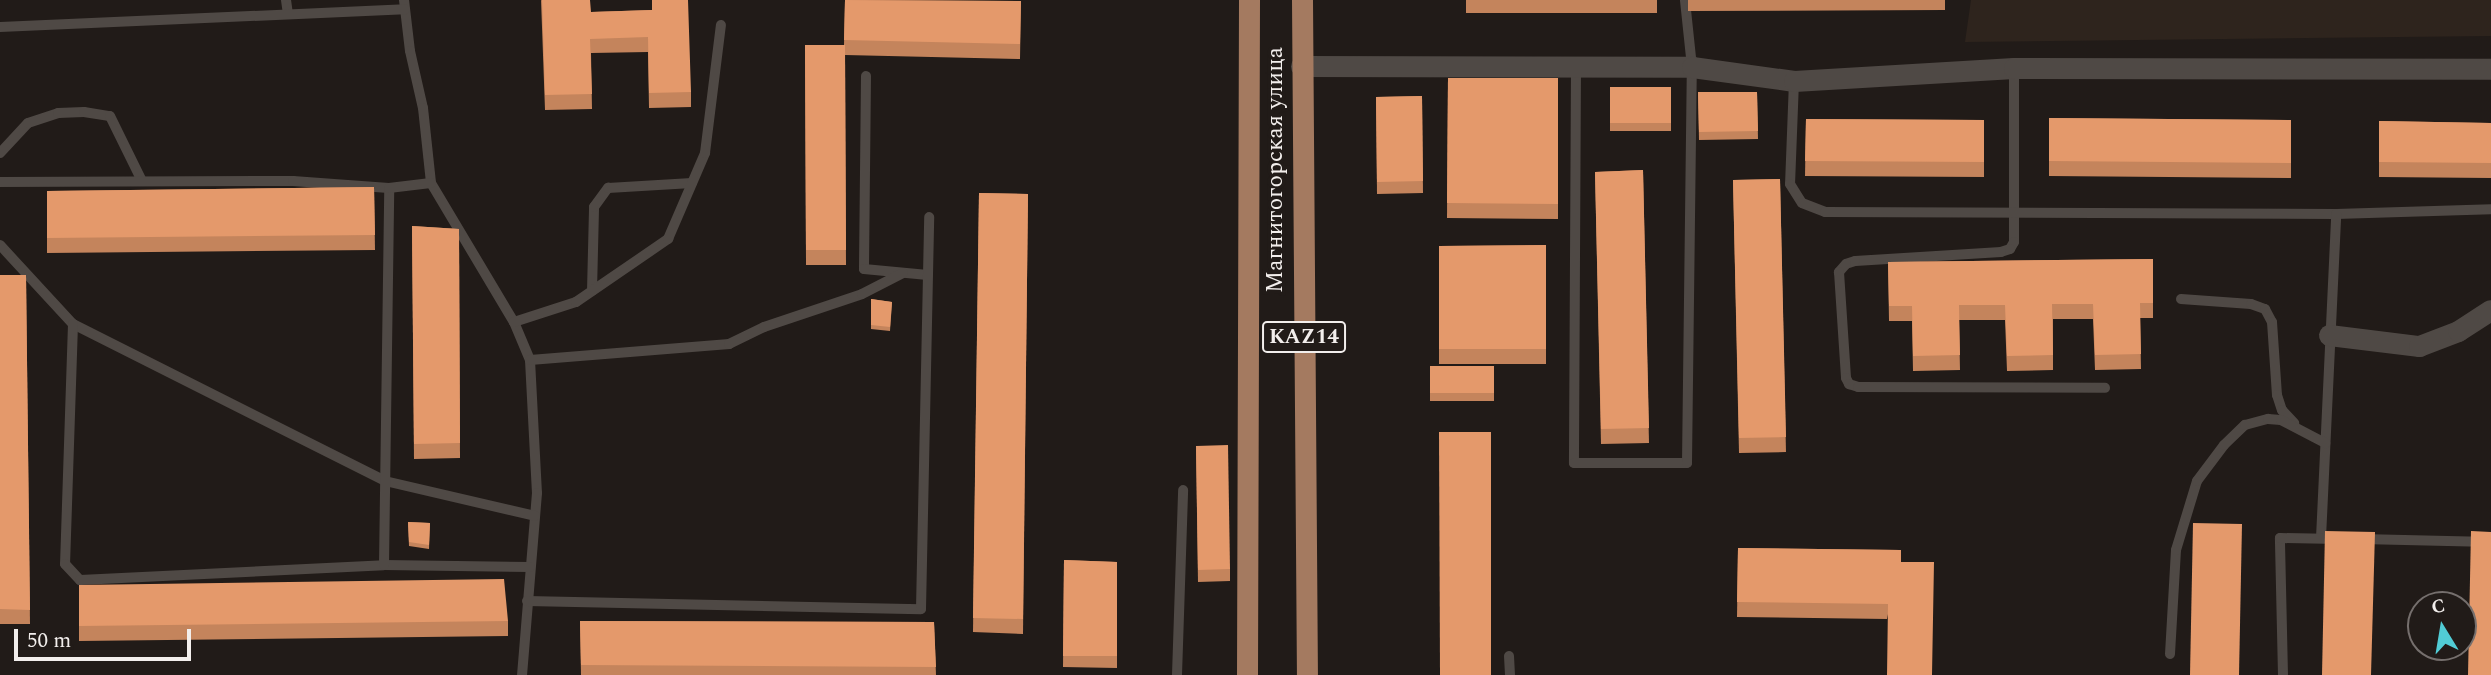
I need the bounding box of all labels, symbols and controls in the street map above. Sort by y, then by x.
street label: Магнитогорская улица [1262,47,1290,293]
road number: KAZ14 [1262,320,1346,354]
north arrow [2407,591,2477,661]
text: С [2429,591,2448,622]
scale bar [18,616,194,660]
text: 50 m [27,625,71,657]

